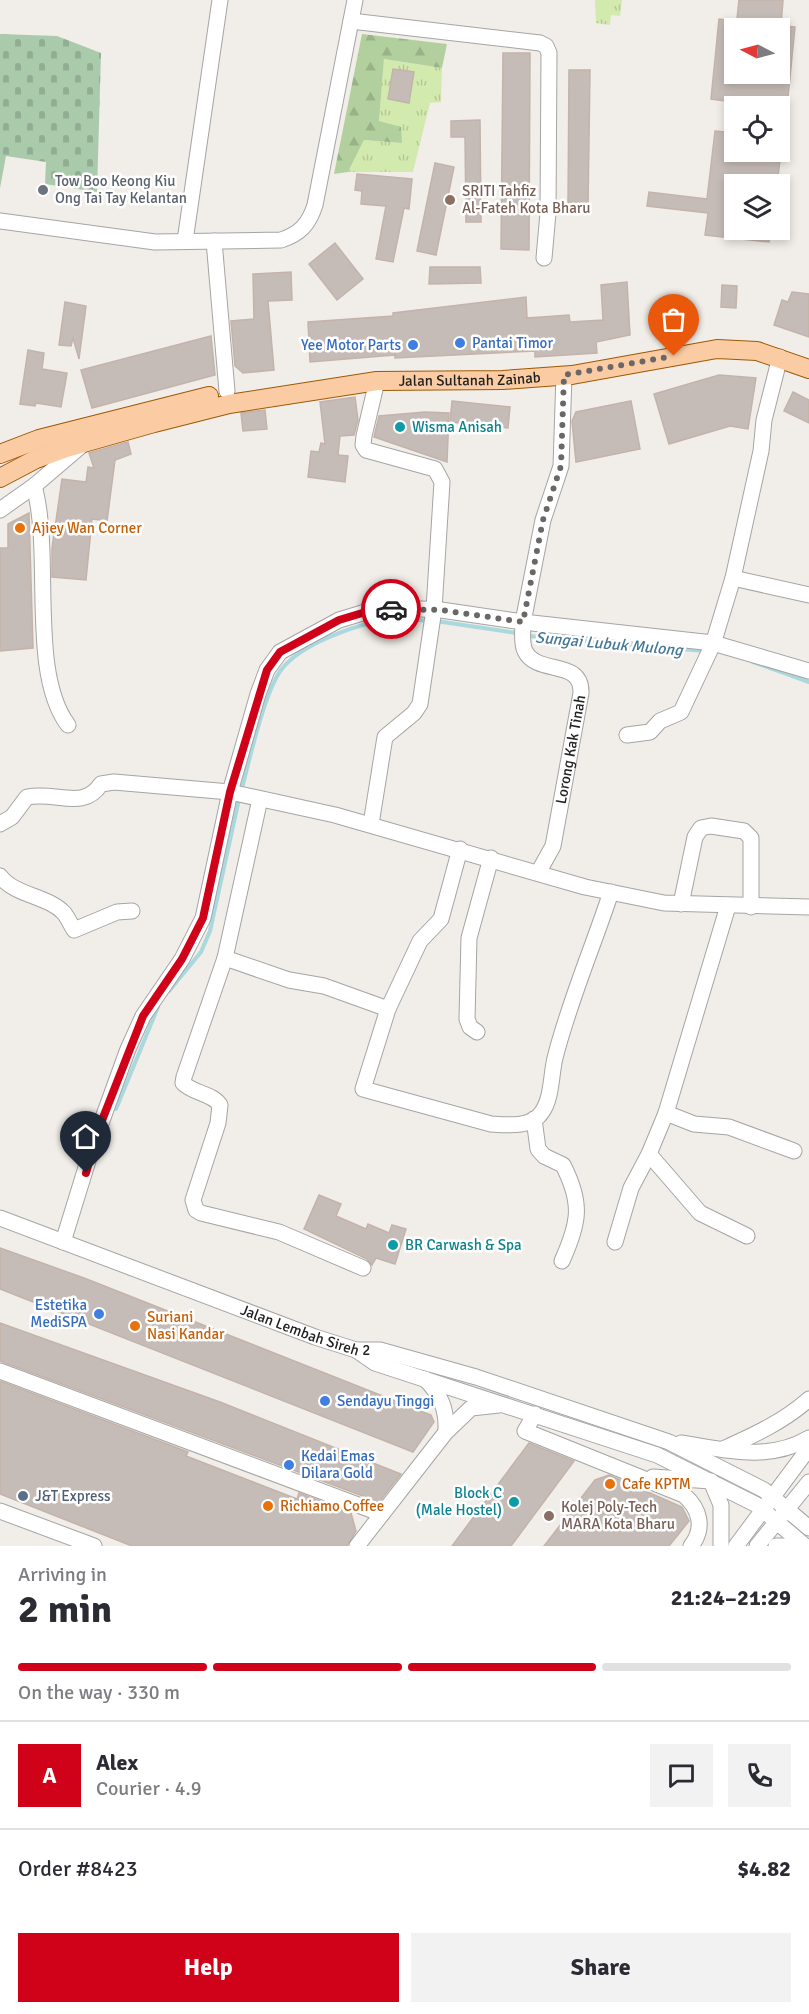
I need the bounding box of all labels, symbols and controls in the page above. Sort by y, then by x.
north arrow [724,18,790,84]
map controls [724,18,790,240]
button: locate [724,96,790,162]
place label: Tow Boo Keong Kiu Ong Tai Tay Kelantan [55,172,187,207]
button: layers [724,174,790,240]
place label: SRITI Tahfiz Al-Fateh Kota Bharu [462,182,590,217]
marker: Tow Boo Keong Kiu Ong Tai Tay Kelantan [36,183,50,197]
marker: SRITI Tahfiz Al-Fateh Kota Bharu [443,193,457,207]
pin [648,294,699,356]
icon: bag [657,303,690,336]
place label: Pantai Timor [472,334,553,352]
place label: Yee Motor Parts [301,336,401,354]
marker: Pantai Timor [453,336,467,350]
marker: Yee Motor Parts [406,338,420,352]
street label: Jalan Sultanah Zainab [399,368,541,390]
place label: Wisma Anisah [412,418,502,436]
marker: Wisma Anisah [393,420,407,434]
place label: Ajiey Wan Corner [32,519,142,537]
marker: Ajiey Wan Corner [13,521,27,535]
courier [361,579,421,639]
icon: car [375,593,408,626]
water label: Sungai Lubuk Mulong [534,628,685,661]
street label: Lorong Kak Tinah [552,693,589,806]
pin [60,1111,111,1173]
icon: home [69,1120,102,1153]
place label: BR Carwash & Spa [405,1236,522,1254]
marker: BR Carwash & Spa [386,1238,400,1252]
place label: Estetika MediSPA [30,1296,87,1331]
street label: Jalan Lembah Sireh 2 [238,1301,370,1359]
marker: Estetika MediSPA [92,1307,106,1321]
place label: Suriani Nasi Kandar [147,1308,225,1343]
marker: Suriani Nasi Kandar [128,1319,142,1333]
place label: Sendayu Tinggi [337,1392,434,1410]
marker: Sendayu Tinggi [318,1394,332,1408]
place label: Kedai Emas Dilara Gold [301,1447,375,1482]
marker: Kedai Emas Dilara Gold [282,1458,296,1472]
place label: Cafe KPTM [622,1475,691,1493]
marker: Cafe KPTM [603,1477,617,1491]
place label: Block C (Male Hostel) [416,1484,502,1519]
place label: J&T Express [35,1487,111,1505]
marker: J&T Express [16,1489,30,1503]
marker: Block C (Male Hostel) [507,1495,521,1509]
place label: Richiamo Coffee [280,1497,384,1515]
place label: Kolej Poly-Tech MARA Kota Bharu [561,1498,675,1533]
marker: Richiamo Coffee [261,1499,275,1513]
marker: Kolej Poly-Tech MARA Kota Bharu [542,1509,556,1523]
text: Arriving in [18,1562,107,1587]
text: 21:24–21:29 [671,1584,791,1611]
text: 2 min [18,1585,112,1633]
text: On the way · 330 m [18,1680,180,1705]
button: chat [650,1744,713,1807]
button: phone [728,1744,791,1807]
text: Alex [96,1749,138,1776]
text: A [42,1762,57,1789]
text: Courier · 4.9 [96,1776,202,1801]
text: Order #8423 [18,1855,138,1882]
text: $4.82 [737,1855,791,1882]
button: Help [18,1933,399,2002]
button: Share [411,1933,791,2002]

